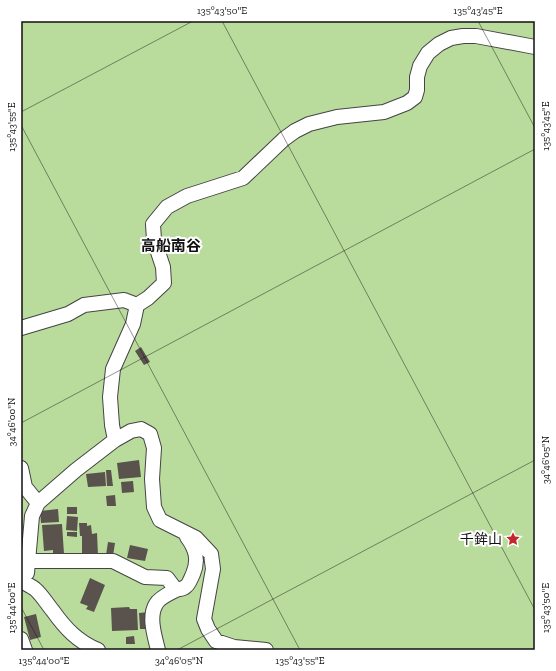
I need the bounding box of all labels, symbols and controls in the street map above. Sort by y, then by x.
text: 135°43'50"E [197,5,247,17]
text: 135°43'45"E [453,5,503,17]
text: 135°43'45"E [540,101,552,151]
text: 135°43'55"E [6,102,18,152]
district label: 高船南谷 [141,237,201,255]
text: 34°46'00"N [6,397,18,446]
text: 34°46'05"N [540,435,552,484]
place label: 千鉾山 [460,531,502,548]
place icon: 千鉾山 [505,531,521,547]
text: 135°44'00"E [6,582,18,633]
text: 135°43'50"E [540,583,552,633]
text: 135°44'00"E [19,655,70,667]
text: 34°46'05"N [155,655,204,667]
text: 135°43'55"E [275,655,325,667]

